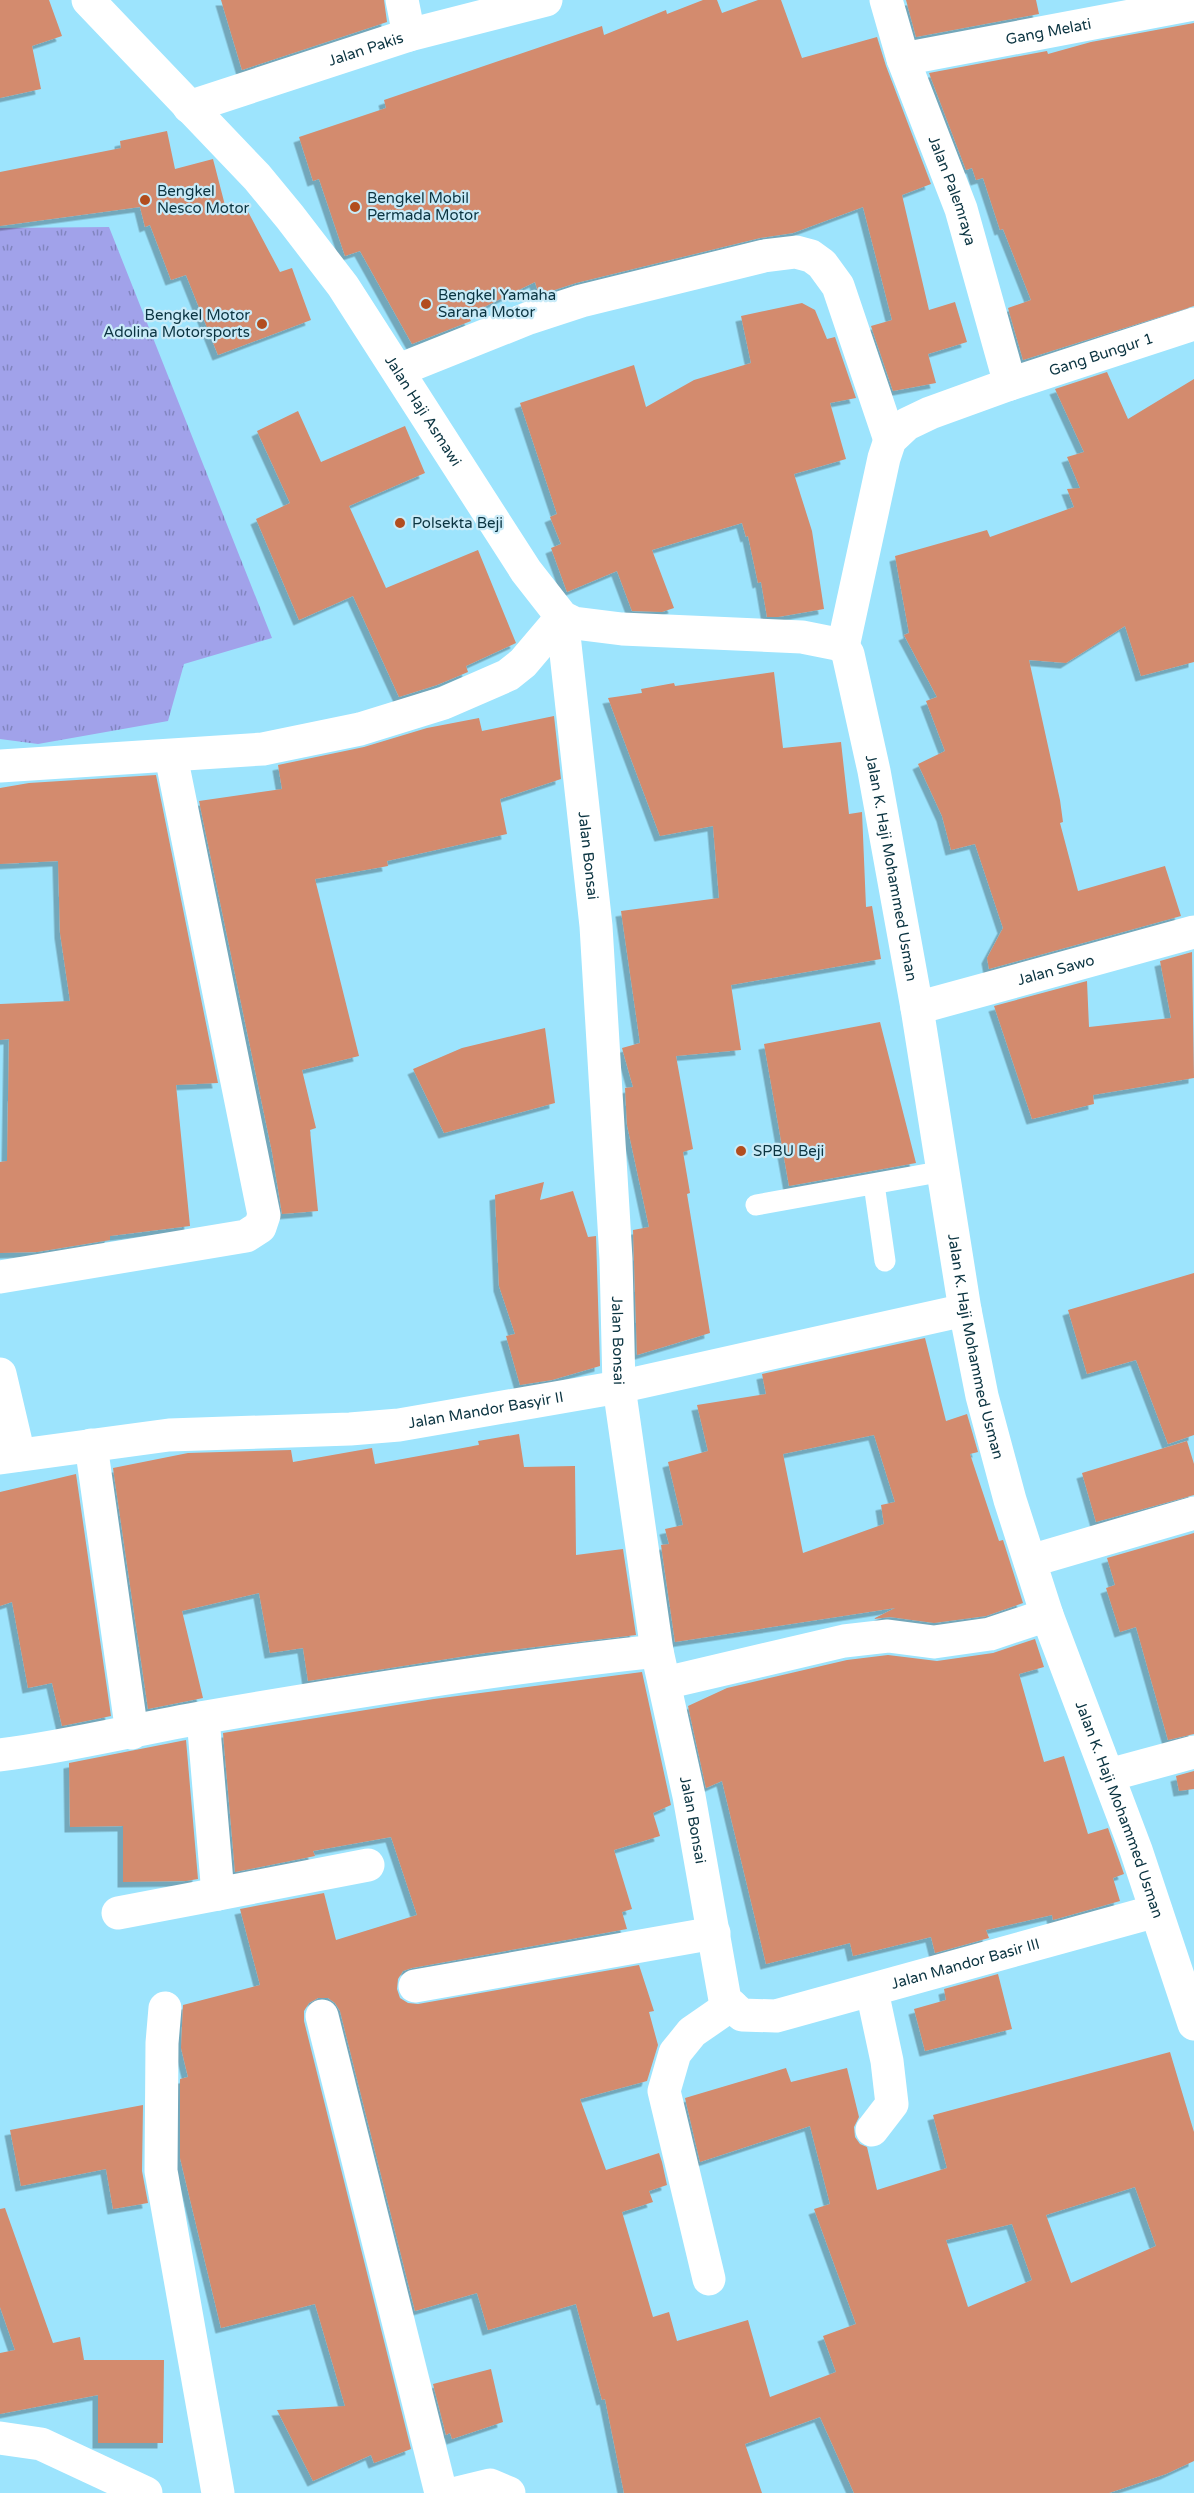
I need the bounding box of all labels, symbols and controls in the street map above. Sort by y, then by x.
street label: Gang Melati [1004,15,1093,48]
street label: Jalan Pakis [326,28,406,70]
street label: Jalan Palemraya [925,133,980,247]
place label: Bengkel Nesco Motor [157,182,250,217]
place label: Bengkel Mobil Permada Motor [367,189,479,224]
marker: Bengkel Nesco Motor [138,193,152,207]
marker: Bengkel Mobil Permada Motor [348,200,362,214]
place label: Bengkel Yamaha Sarana Motor [438,286,556,321]
marker: Bengkel Yamaha Sarana Motor [419,297,433,311]
place label: Bengkel Motor Adolina Motorsports [103,306,250,341]
marker: Bengkel Motor Adolina Motorsports [255,317,269,331]
street label: Gang Bungur 1 [1047,329,1155,380]
street label: Jalan Haji Asmawi [381,352,465,470]
place label: Polsekta Beji [412,514,503,532]
marker: Polsekta Beji [393,516,407,530]
street label: Jalan K. Haji Mohammed Usman [862,753,921,983]
street label: Jalan Bonsai [574,811,602,901]
street label: Jalan Sawo [1015,951,1096,989]
place label: SPBU Beji [753,1142,824,1160]
marker: SPBU Beji [734,1144,748,1158]
street label: Jalan K. Haji Mohammed Usman [944,1232,1008,1461]
street label: Jalan Bonsai [608,1296,628,1385]
street label: Jalan Mandor Basyir II [407,1388,565,1432]
street label: Jalan K. Haji Mohammed Usman [1071,1698,1167,1921]
street label: Jalan Bonsai [676,1774,710,1865]
street label: Jalan Mandor Basir III [889,1935,1042,1993]

